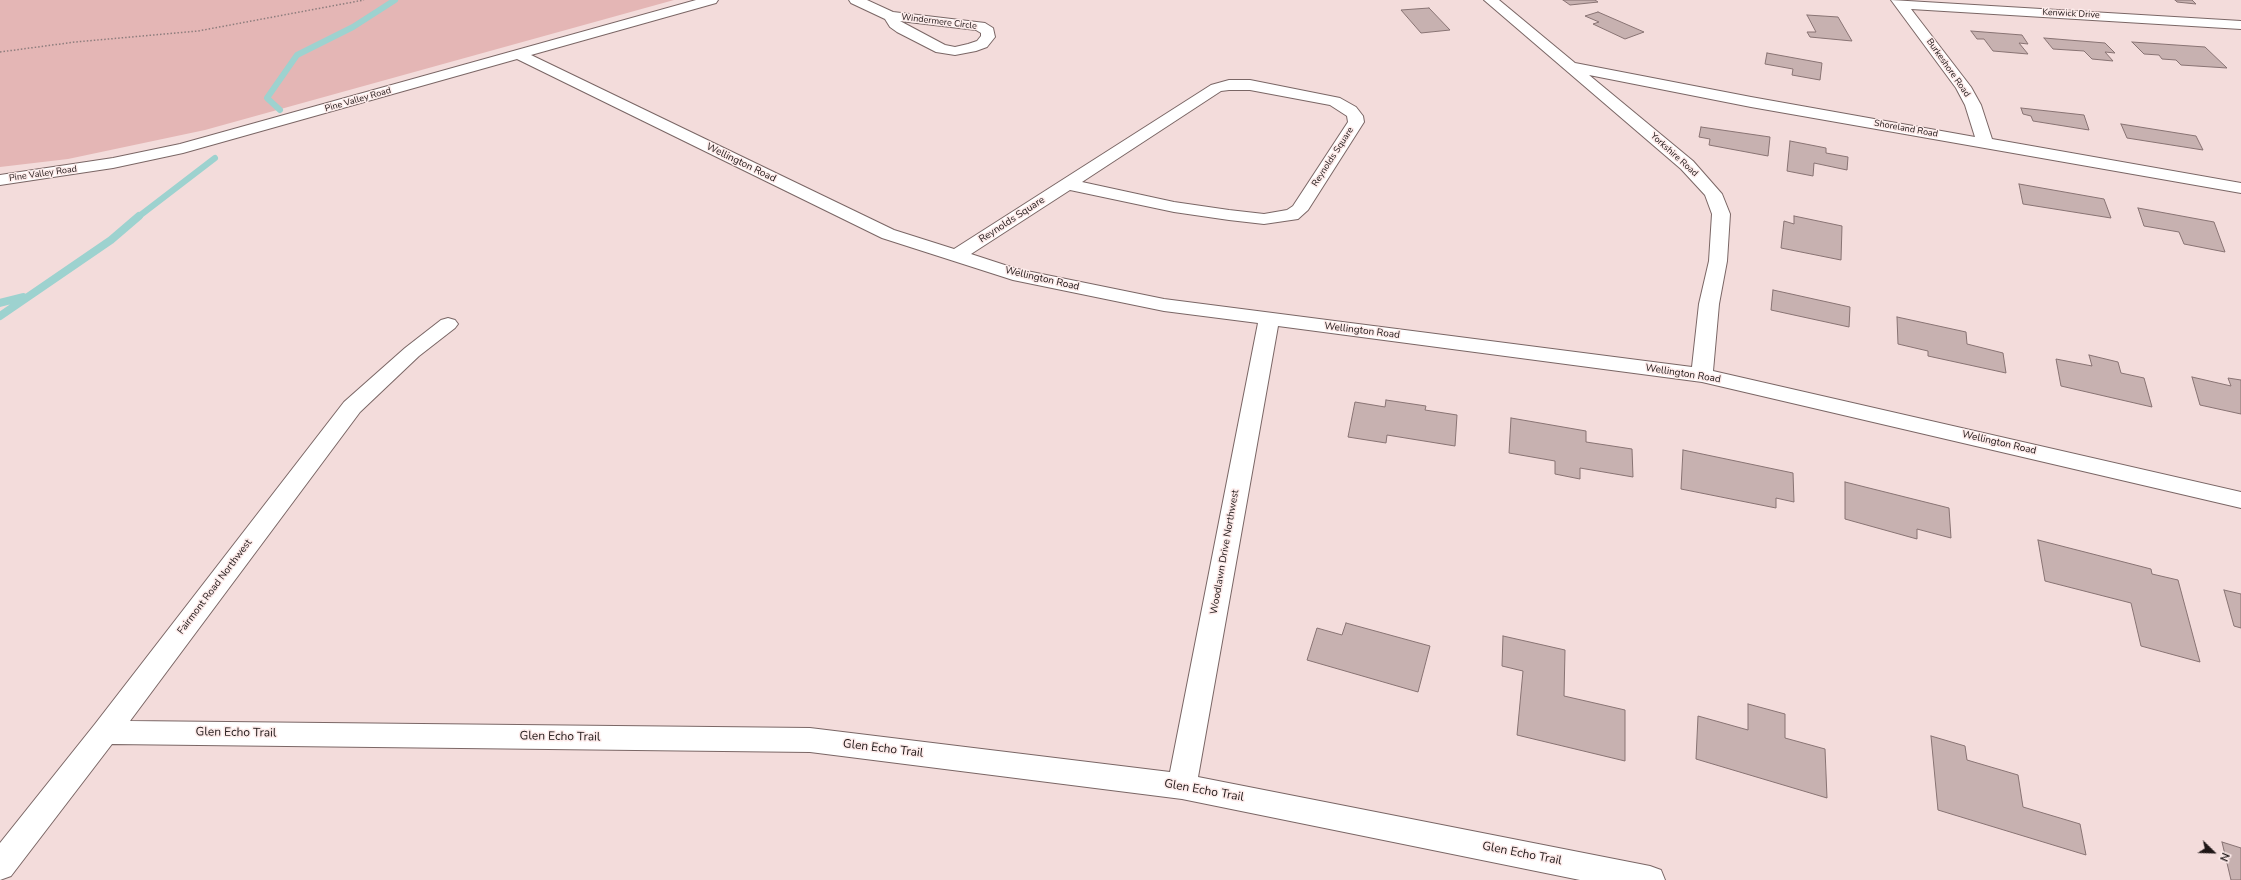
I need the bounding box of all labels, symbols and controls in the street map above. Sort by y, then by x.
street label: Kenwick Drive [2042,7,2100,21]
street label: Windermere Circle [901,12,977,32]
street label: Burkeshore Road [1924,37,1972,99]
street label: Pine Valley Road [324,85,392,115]
street label: Shoreland Road [1873,118,1939,140]
street label: Reynolds Square [1310,125,1356,189]
street label: Yorkshire Road [1648,131,1700,179]
street label: Wellington Road [704,141,778,185]
street label: Pine Valley Road [8,164,78,184]
street label: Reynolds Square [977,194,1047,246]
street label: Wellington Road [1004,265,1080,293]
street label: Wellington Road [1324,320,1400,342]
street label: Wellington Road [1645,362,1721,386]
street label: Wellington Road [1961,429,2037,457]
street label: Woodlawn Drive Northwest [1208,489,1242,615]
street label: Fairmont Road Northwest [175,537,255,637]
street label: Glen Echo Trail [195,725,277,741]
street label: Glen Echo Trail [519,729,601,745]
street label: Glen Echo Trail [842,737,924,761]
street label: Glen Echo Trail [1163,777,1245,805]
north arrow [2193,832,2233,872]
street label: Glen Echo Trail [1481,839,1563,869]
text: N [2216,850,2233,864]

